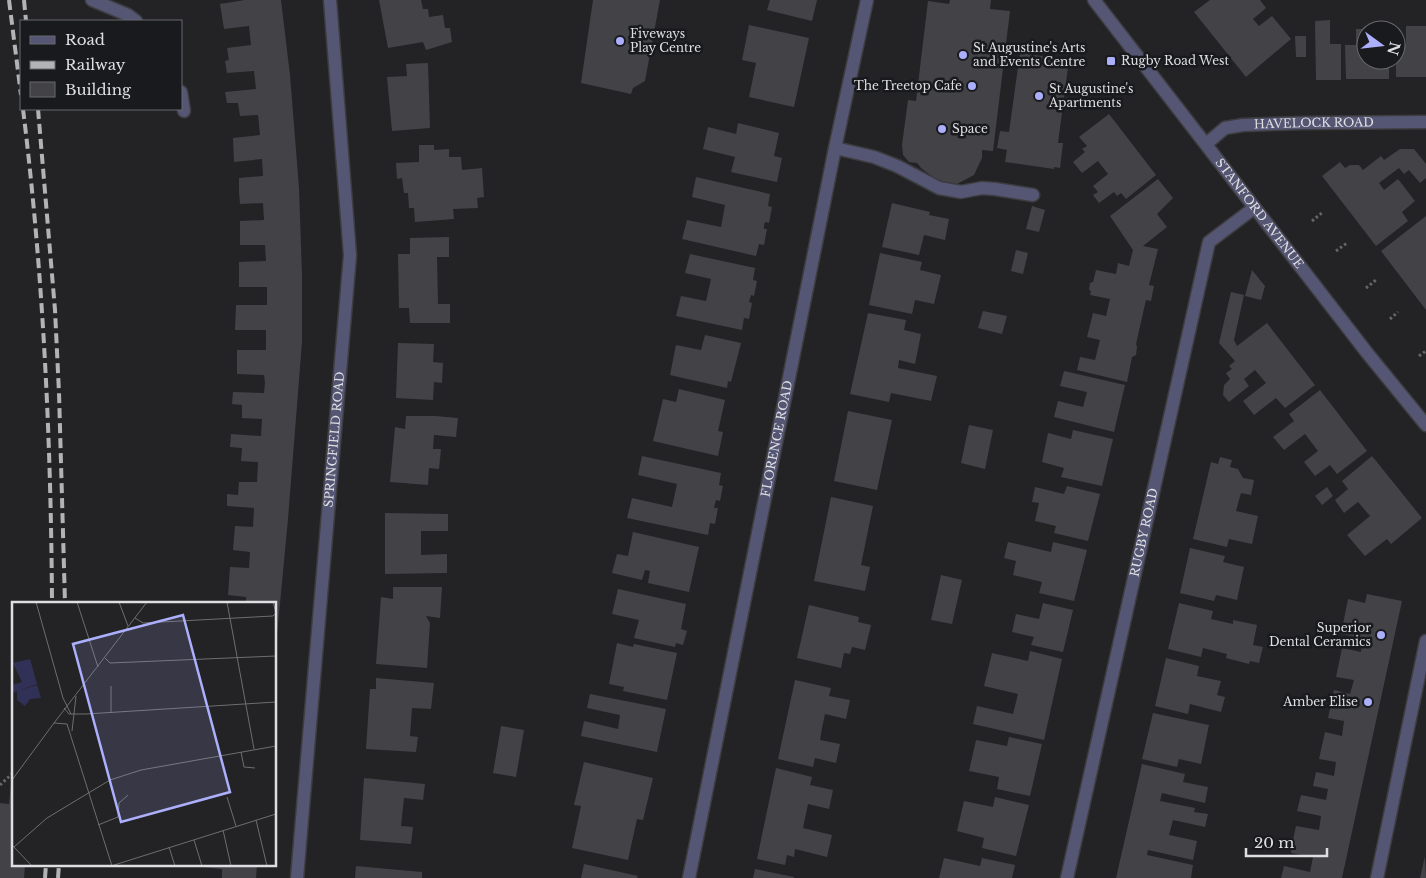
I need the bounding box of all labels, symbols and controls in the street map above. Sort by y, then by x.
legend [20,20,182,110]
north arrow [1356,20,1406,70]
place label: Fiveways Play Centre [630,26,701,55]
text: Road [65,30,105,49]
marker: Fiveways Play Centre [614,35,626,47]
place label: St Augustine's Arts and Events Centre [973,40,1085,69]
text: N [1383,40,1404,57]
marker: St Augustine's Arts and Events Centre [957,49,969,61]
place label: Rugby Road West [1121,53,1229,68]
text: Railway [65,55,126,74]
marker: Rugby Road West [1105,55,1117,67]
place label: The Treetop Cafe [854,78,962,93]
text: Building [65,80,132,99]
marker: The Treetop Cafe [966,80,978,92]
place label: St Augustine's Apartments [1048,81,1134,110]
marker: St Augustine's Apartments [1033,90,1045,102]
street label: HAVELOCK ROAD [1254,114,1374,132]
place label: Space [952,121,988,136]
marker: Space [936,123,948,135]
street label: STANFORD AVENUE [1212,155,1307,271]
street label: SPRINGFIELD ROAD [321,371,347,508]
street label: FLORENCE ROAD [757,379,795,498]
street label: RUGBY ROAD [1126,487,1161,578]
inset map [12,602,276,866]
place label: Superior Dental Ceramics [1269,620,1371,649]
marker: Superior Dental Ceramics [1375,629,1387,641]
place label: Amber Elise [1282,694,1358,709]
marker: Amber Elise [1362,696,1374,708]
scale bar [1246,826,1327,858]
text: 20 m [1254,833,1294,852]

